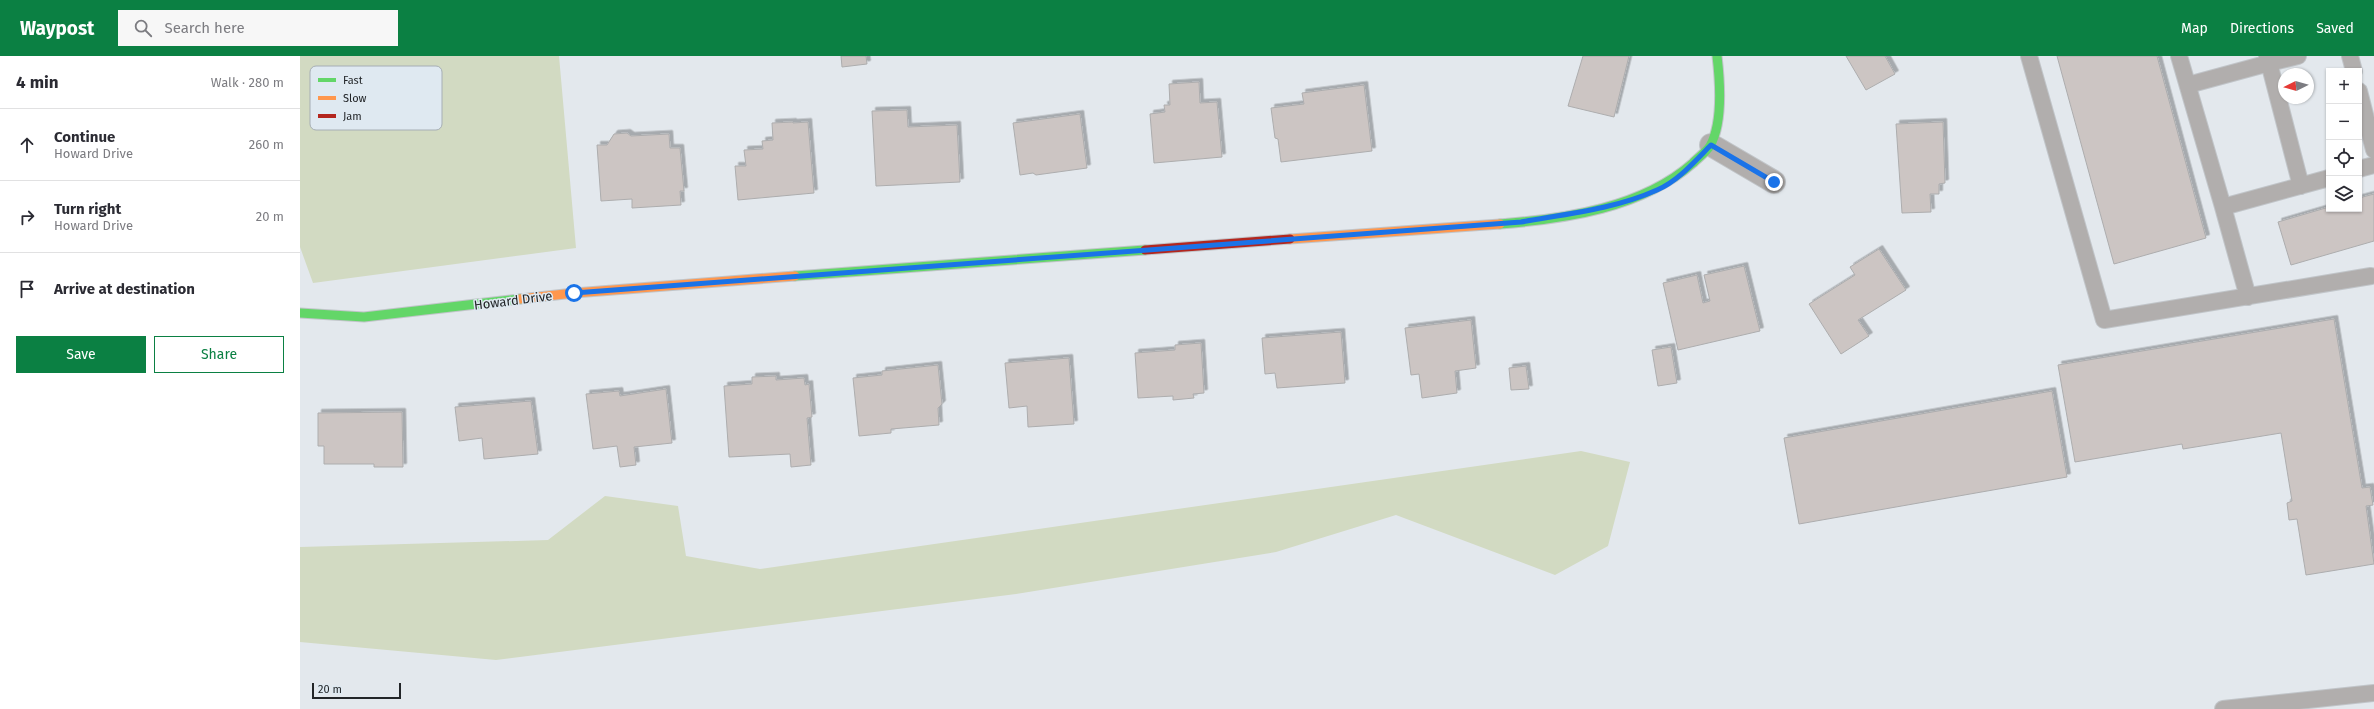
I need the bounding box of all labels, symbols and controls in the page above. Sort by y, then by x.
search box [118,10,398,46]
text: Waypost [20,17,94,40]
icon: search [132,17,154,39]
text: Search here [164,19,245,37]
text: Map [2181,20,2208,37]
text: Directions [2230,20,2294,37]
text: Saved [2316,20,2354,37]
legend [310,66,442,130]
north arrow [2278,68,2314,104]
map controls [2326,68,2362,212]
button: + [2326,68,2362,104]
text: 4 min [16,72,59,93]
text: Fast [343,74,363,87]
text: Walk · 280 m [211,75,284,90]
text: Slow [343,92,367,105]
button: − [2326,104,2362,140]
text: Jam [343,110,362,123]
text: Continue [54,128,115,146]
icon: ahead [16,134,38,156]
text: 260 m [249,137,284,152]
button: locate [2326,140,2362,176]
text: Howard Drive [54,146,133,161]
route end [1765,173,1783,191]
button: layers [2326,176,2362,212]
text: Turn right [54,200,121,218]
icon: right [16,206,38,228]
text: 20 m [256,209,284,224]
text: Howard Drive [54,218,133,233]
icon: arrive [16,278,38,300]
text: Arrive at destination [54,280,195,298]
route start [565,284,583,302]
street label: Howard Drive [473,288,553,313]
button: Save [16,336,146,373]
button: Share [154,336,284,373]
scale bar [312,681,401,700]
text: 20 m [318,683,342,696]

